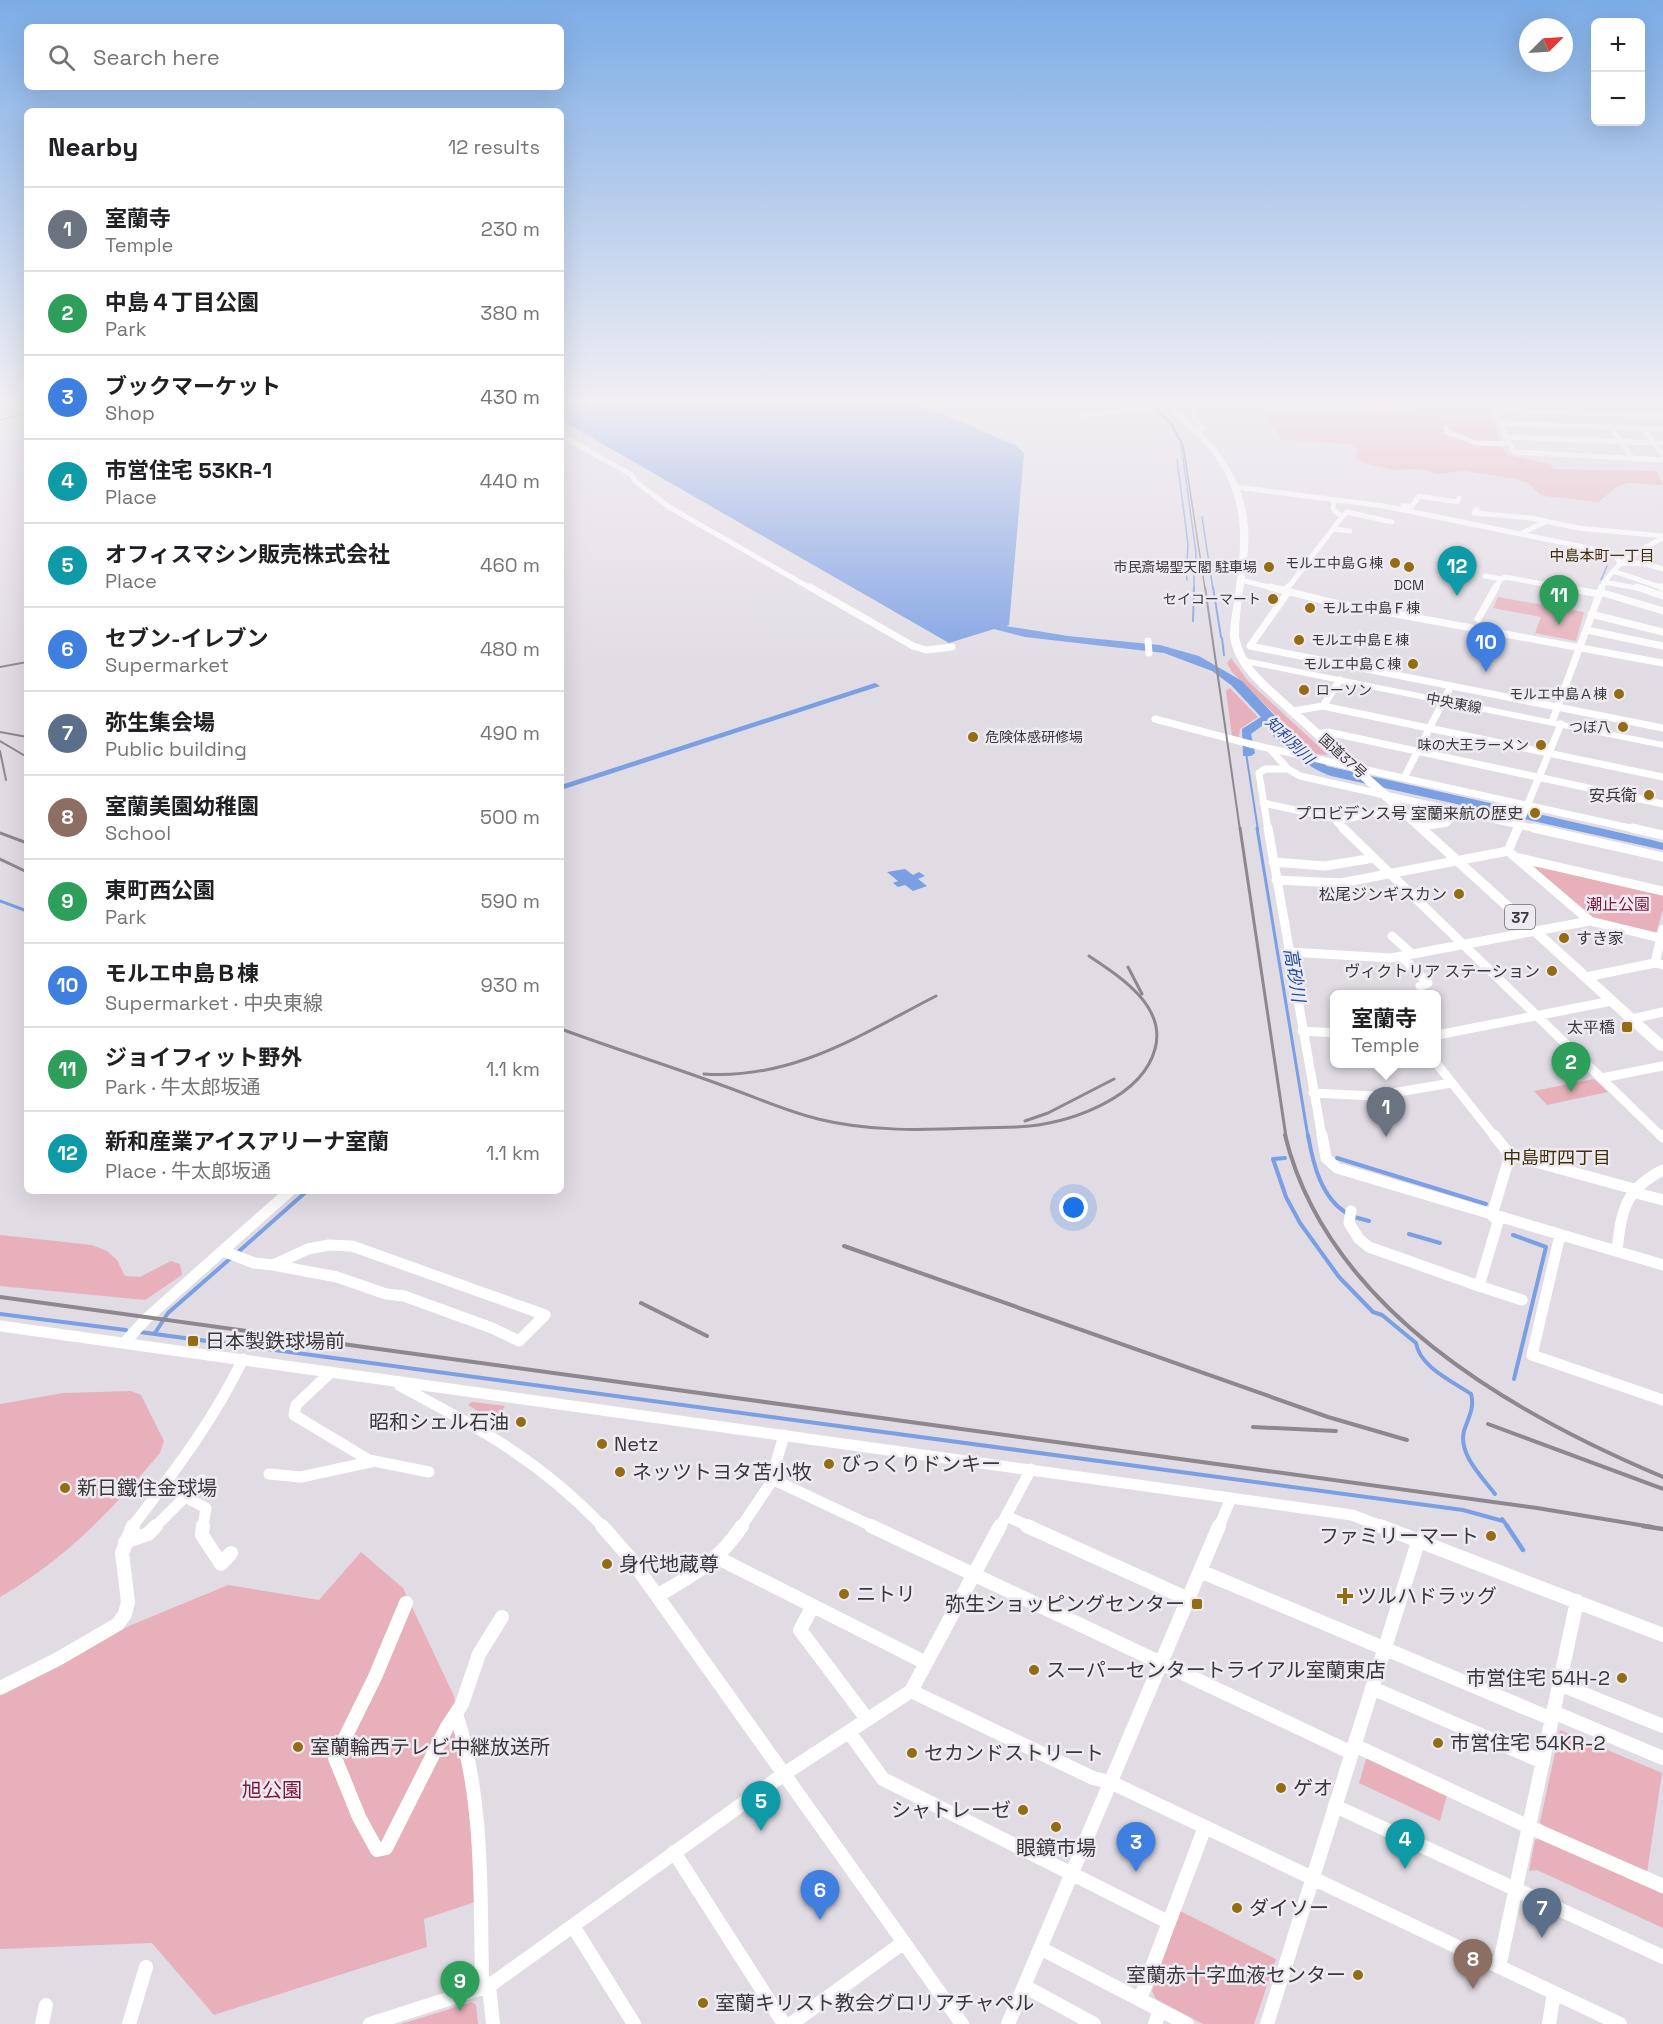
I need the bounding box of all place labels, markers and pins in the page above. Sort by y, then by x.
pin: 12 [1438,546,1476,596]
place label: モルエ中島Ｇ棟 [1285,554,1383,572]
marker: モルエ中島Ｇ棟 [1388,556,1402,570]
place label: 市民斎場聖天閣 駐車場 [1113,558,1257,576]
marker: 市民斎場聖天閣 駐車場 [1262,560,1276,574]
marker: DCM [1402,560,1416,574]
place label: DCM [1394,576,1424,594]
pin: 11 [1540,576,1578,625]
place label: セイコーマート [1163,590,1261,608]
marker: セイコーマート [1266,592,1280,606]
place label: モルエ中島Ｆ棟 [1322,599,1420,617]
marker: モルエ中島Ｆ棟 [1303,601,1317,615]
pin: 10 [1466,622,1506,672]
place label: モルエ中島Ｅ棟 [1311,631,1409,649]
marker: モルエ中島Ｅ棟 [1292,633,1306,647]
place label: モルエ中島Ｃ棟 [1303,655,1401,673]
marker: モルエ中島Ｃ棟 [1406,657,1420,671]
place label: ローソン [1316,681,1372,699]
marker: ローソン [1297,683,1311,697]
place label: モルエ中島Ａ棟 [1509,685,1607,703]
marker: モルエ中島Ａ棟 [1612,687,1626,701]
place label: つぼ八 [1569,718,1611,736]
marker: つぼ八 [1616,720,1630,734]
place label: 危険体感研修場 [985,728,1083,746]
marker: 危険体感研修場 [966,730,980,744]
place label: 味の大王ラーメン [1418,736,1529,754]
marker: 味の大王ラーメン [1534,738,1548,752]
place label: 安兵衛 [1589,785,1637,806]
marker: 安兵衛 [1642,788,1656,802]
place label: プロビデンス号 室蘭来航の歴史 [1295,803,1523,824]
marker: プロビデンス号 室蘭来航の歴史 [1528,806,1542,820]
place label: 松尾ジンギスカン [1319,884,1447,905]
marker: 松尾ジンギスカン [1452,887,1466,901]
place label: すき家 [1576,928,1624,949]
marker: すき家 [1557,931,1571,945]
place label: ヴィクトリア ステーション [1344,961,1540,982]
marker: ヴィクトリア ステーション [1545,964,1559,978]
place label: 太平橋 [1567,1017,1615,1038]
marker: 太平橋 [1620,1020,1634,1034]
pin: 2 [1552,1042,1590,1092]
pin: 1 [1366,1088,1406,1137]
place label: 日本製鉄球場前 [205,1328,345,1354]
marker: 日本製鉄球場前 [186,1334,200,1348]
place label: 昭和シェル石油 [369,1409,509,1435]
marker: 昭和シェル石油 [514,1415,528,1429]
place label: Netz [614,1431,658,1457]
marker: Netz [595,1437,609,1451]
place label: びっくりドンキー [841,1451,1001,1477]
marker: びっくりドンキー [822,1457,836,1471]
place label: ネッツトヨタ苫小牧 [632,1459,812,1485]
marker: ネッツトヨタ苫小牧 [613,1465,627,1479]
place label: 新日鐵住金球場 [77,1475,217,1501]
marker: 新日鐵住金球場 [58,1481,72,1495]
place label: ファミリーマート [1319,1523,1479,1549]
marker: ファミリーマート [1484,1529,1498,1543]
place label: 身代地蔵尊 [619,1551,719,1577]
marker: 身代地蔵尊 [600,1557,614,1571]
place label: ニトリ [856,1581,916,1607]
place label: ツルハドラッグ [1357,1583,1497,1609]
marker: ニトリ [837,1587,851,1601]
marker: ツルハドラッグ [1338,1589,1352,1603]
place label: 弥生ショッピングセンター [945,1591,1185,1617]
marker: 弥生ショッピングセンター [1190,1597,1204,1611]
place label: スーパーセンタートライアル室蘭東店 [1046,1657,1386,1683]
marker: スーパーセンタートライアル室蘭東店 [1027,1663,1041,1677]
place label: 市営住宅 54H-2 [1466,1665,1610,1691]
marker: 市営住宅 54H-2 [1615,1671,1629,1685]
place label: 市営住宅 54KR-2 [1450,1730,1606,1756]
place label: 室蘭輪西テレビ中継放送所 [310,1734,550,1760]
marker: 市営住宅 54KR-2 [1431,1736,1445,1750]
marker: 室蘭輪西テレビ中継放送所 [291,1740,305,1754]
place label: セカンドストリート [924,1740,1104,1766]
marker: セカンドストリート [905,1746,919,1760]
place label: ゲオ [1293,1775,1333,1801]
marker: ゲオ [1274,1781,1288,1795]
pin: 5 [742,1782,780,1831]
place label: シャトレーゼ [891,1797,1011,1823]
marker: シャトレーゼ [1016,1803,1030,1817]
marker: 眼鏡市場 [1049,1820,1063,1834]
pin: 4 [1386,1820,1424,1869]
pin: 3 [1116,1822,1156,1872]
place label: 眼鏡市場 [1016,1835,1096,1861]
pin: 6 [800,1870,840,1920]
pin: 7 [1522,1888,1562,1938]
place label: ダイソー [1249,1895,1329,1921]
marker: ダイソー [1230,1901,1244,1915]
pin: 8 [1454,1940,1492,1989]
pin: 9 [440,1962,480,2011]
place label: 室蘭赤十字血液センター [1126,1962,1346,1988]
marker: 室蘭赤十字血液センター [1351,1968,1365,1982]
place label: 室蘭キリスト教会グロリアチャペル [715,1990,1034,2016]
marker: 室蘭キリスト教会グロリアチャペル [696,1996,710,2010]

